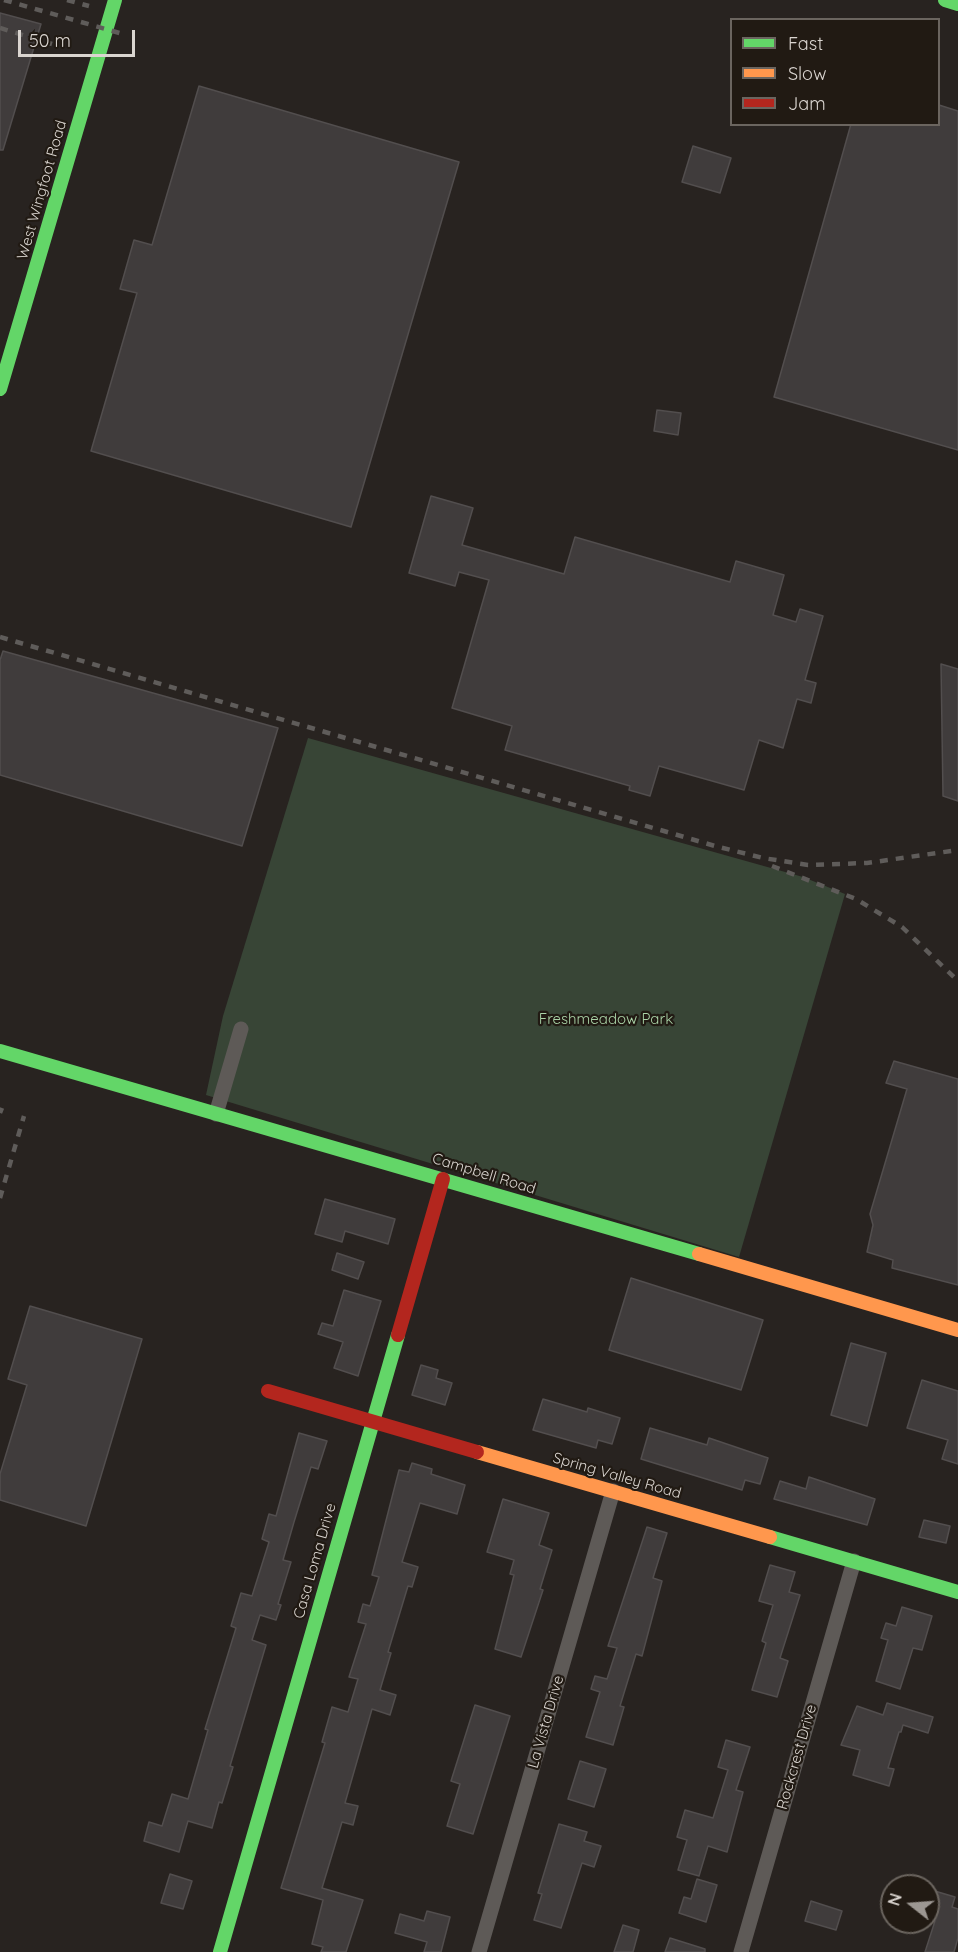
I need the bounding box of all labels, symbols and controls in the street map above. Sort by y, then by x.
scale bar [21,18,138,56]
legend [730,18,940,126]
text: 50 m [29,29,71,52]
text: Fast [788,32,823,55]
text: Slow [788,62,826,85]
text: Jam [788,92,826,115]
street label: West Wingfoot Road [13,118,71,262]
park label: Freshmeadow Park [539,1010,673,1028]
street label: Campbell Road [430,1150,538,1198]
street label: Spring Valley Road [551,1449,683,1503]
street label: Casa Loma Drive [290,1501,340,1621]
street label: La Vista Drive [524,1673,568,1771]
street label: Rockcrest Drive [773,1702,821,1812]
north arrow [880,1874,940,1934]
text: N [883,1891,906,1908]

